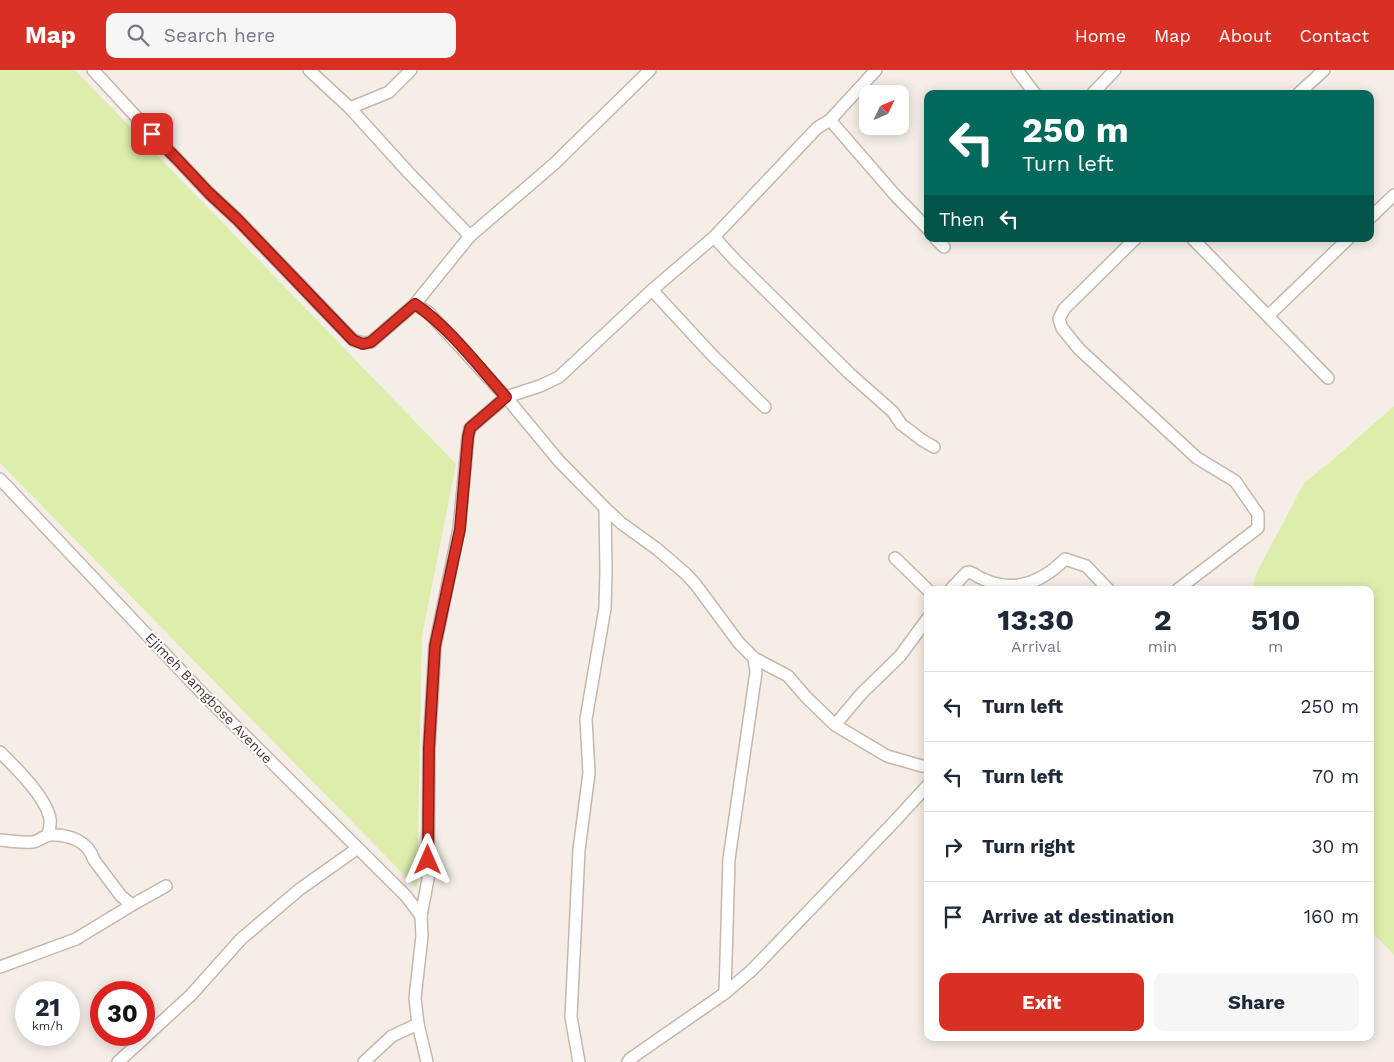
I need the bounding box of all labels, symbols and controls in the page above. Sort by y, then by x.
search box [106,13,456,58]
text: Map [25,21,76,49]
icon: search [124,21,152,49]
text: Search here [164,24,275,47]
text: Home [1075,25,1126,46]
text: Map [1154,25,1191,46]
text: About [1219,25,1271,46]
text: Contact [1299,25,1369,46]
north arrow [859,85,909,135]
map controls [859,85,909,135]
text: 250 m [1022,109,1129,151]
icon: left [939,110,1004,175]
pin [131,113,173,155]
icon: arrive [138,120,166,148]
text: Turn left [1022,151,1114,176]
icon: left [995,205,1023,233]
text: Then [939,208,985,231]
text: 13:30 [997,602,1074,637]
text: 2 [1154,602,1172,637]
text: 510 [1251,602,1301,637]
street label: Ejimeh Bamgbose Avenue [142,629,276,767]
text: Arrival [1011,637,1061,656]
text: min [1148,637,1177,656]
text: m [1268,637,1283,656]
icon: left [939,693,967,721]
text: Turn left [982,695,1063,718]
text: 250 m [1300,695,1359,718]
icon: left [939,763,967,791]
text: Turn left [982,765,1063,788]
text: 70 m [1312,765,1359,788]
position arrow [401,833,453,885]
icon: right [939,833,967,861]
text: Turn right [982,835,1075,858]
text: 30 m [1312,835,1359,858]
icon: arrive [939,903,967,931]
text: Arrive at destination [982,905,1174,928]
text: 160 m [1304,905,1359,928]
button: Exit [939,973,1144,1031]
button: Share [1154,973,1359,1031]
speed limit sign: 30 [90,981,155,1046]
text: 21 [35,993,60,1022]
text: km/h [32,1019,63,1033]

